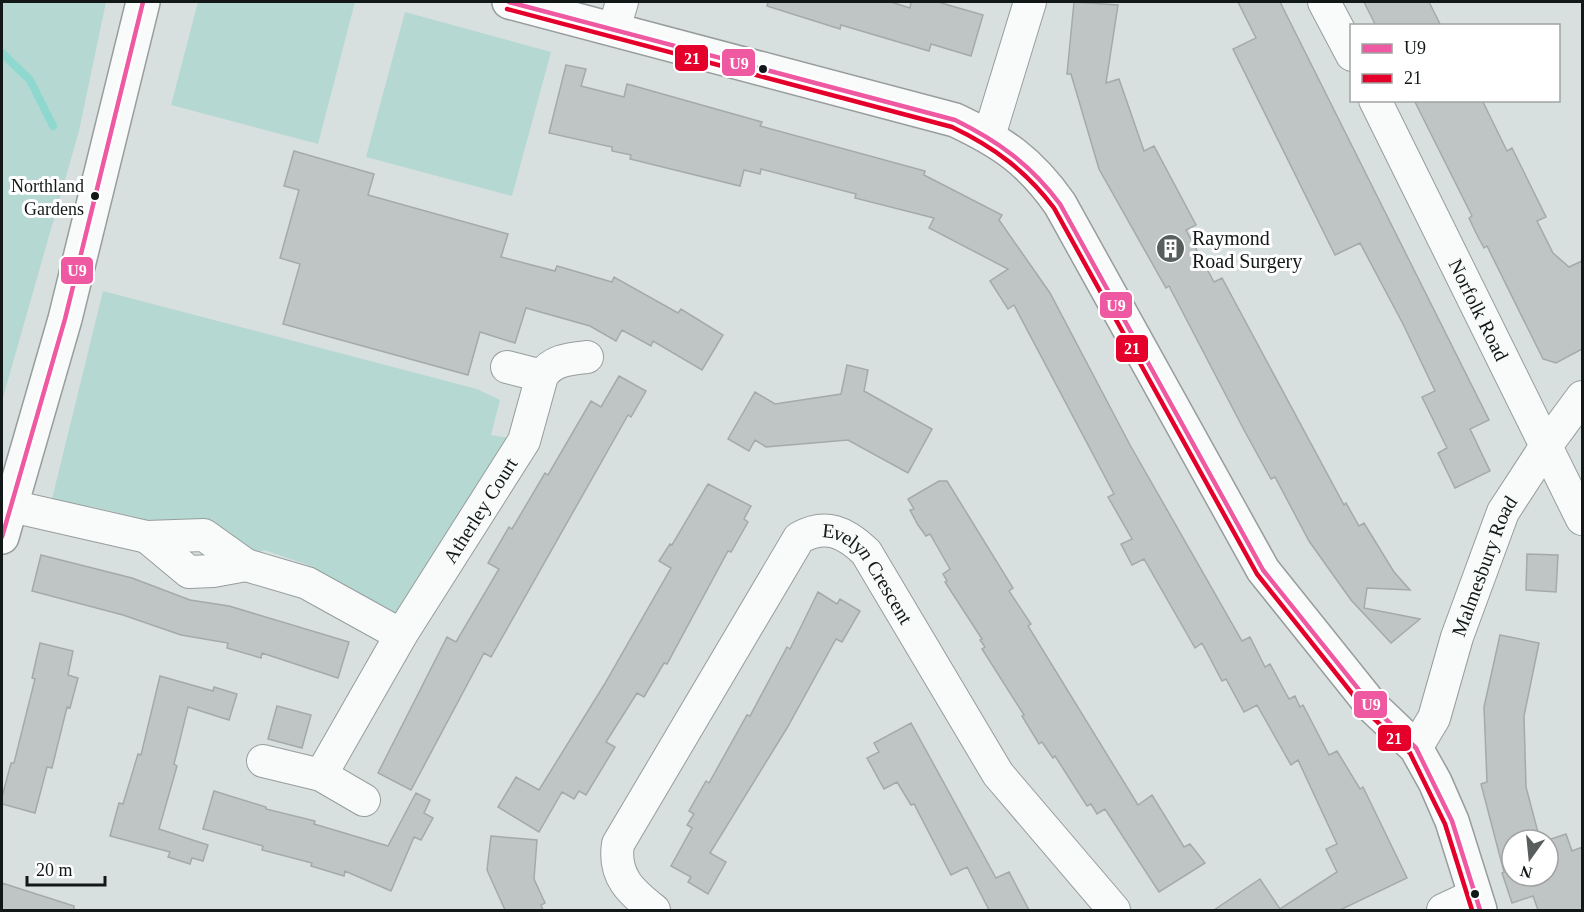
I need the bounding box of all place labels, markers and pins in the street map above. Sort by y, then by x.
unlabelled marker [757,63,769,75]
place label: Northland Gardens [11,176,84,219]
marker: Northland Gardens [89,190,101,202]
place label: Raymond Road Surgery [1192,227,1302,273]
building icon: Raymond Road Surgery [1155,233,1187,265]
unlabelled marker [1469,888,1481,900]

